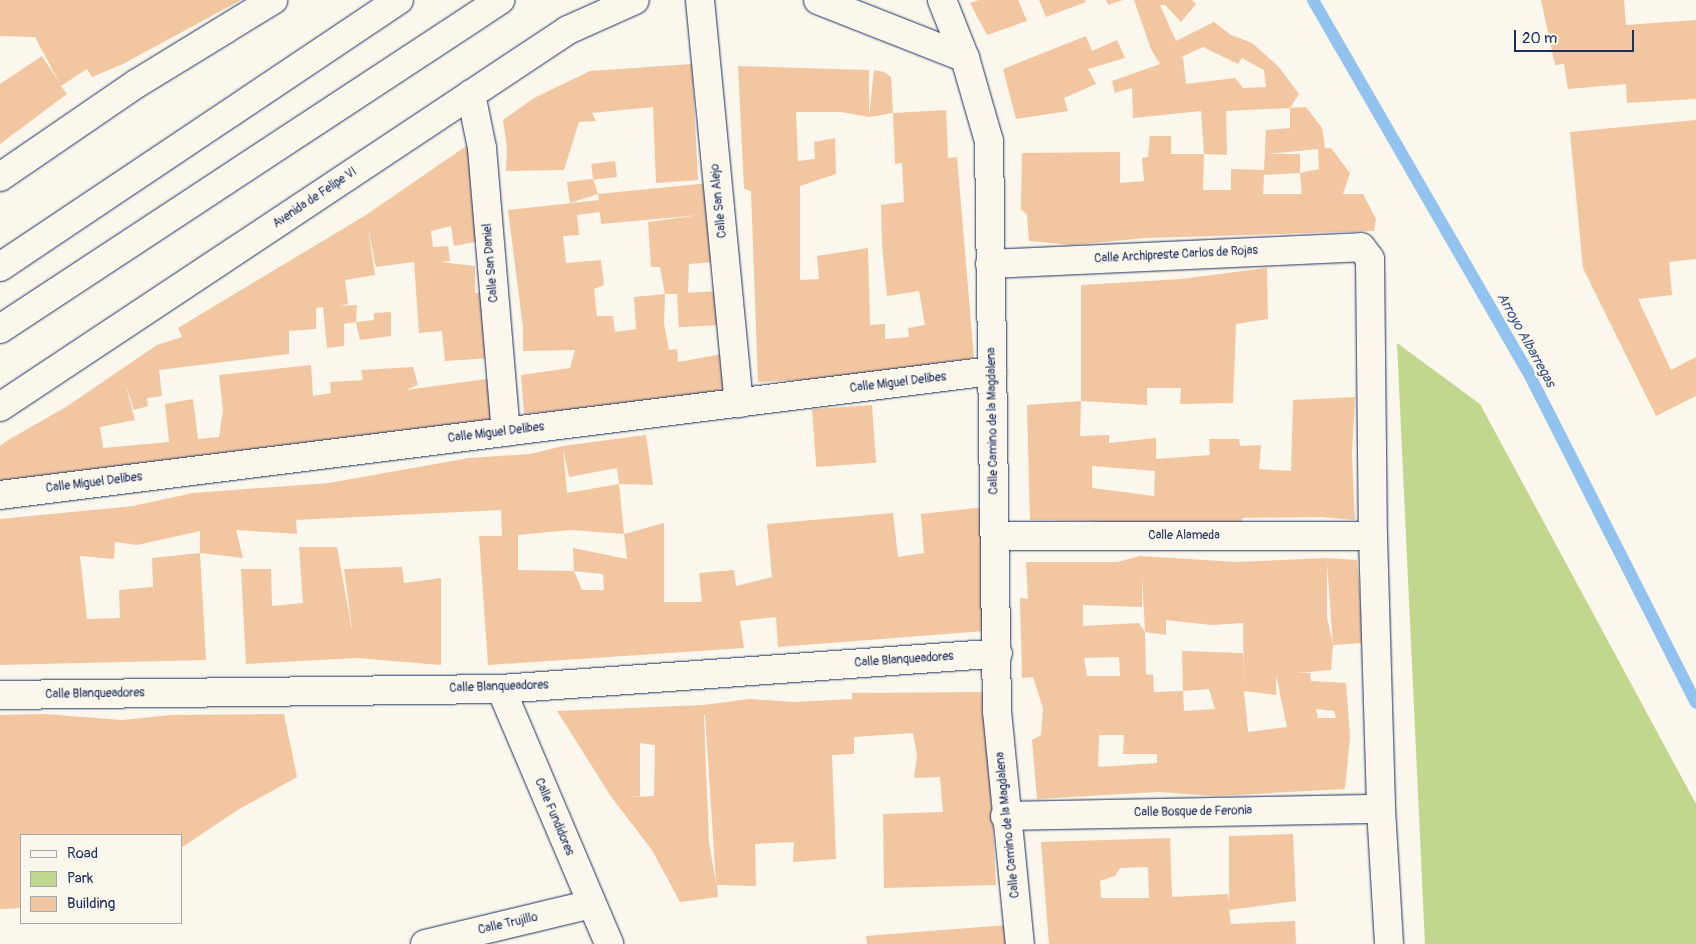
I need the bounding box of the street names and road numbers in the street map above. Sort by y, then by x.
street label: Calle San Alejo [708,163,730,239]
street label: Avenida de Felipe VI [270,165,360,231]
street label: Calle San Daniel [480,223,502,303]
street label: Calle Archipreste Carlos de Rojas [1094,244,1258,266]
street label: Calle Camino de la Magdalena [985,347,1001,495]
street label: Calle Miguel Delibes [849,370,947,396]
street label: Calle Miguel Delibes [447,420,545,446]
street label: Calle Miguel Delibes [45,470,143,496]
street label: Calle Alameda [1148,529,1220,543]
street label: Calle Blanqueadores [854,649,954,671]
street label: Calle Blanqueadores [449,678,549,696]
street label: Calle Blanqueadores [45,686,145,702]
street label: Calle Camino de la Magdalena [993,751,1023,899]
street label: Calle Fundidores [531,776,577,858]
street label: Calle Bosque de Feronia [1134,804,1252,820]
street label: Calle Trujillo [477,910,539,938]

